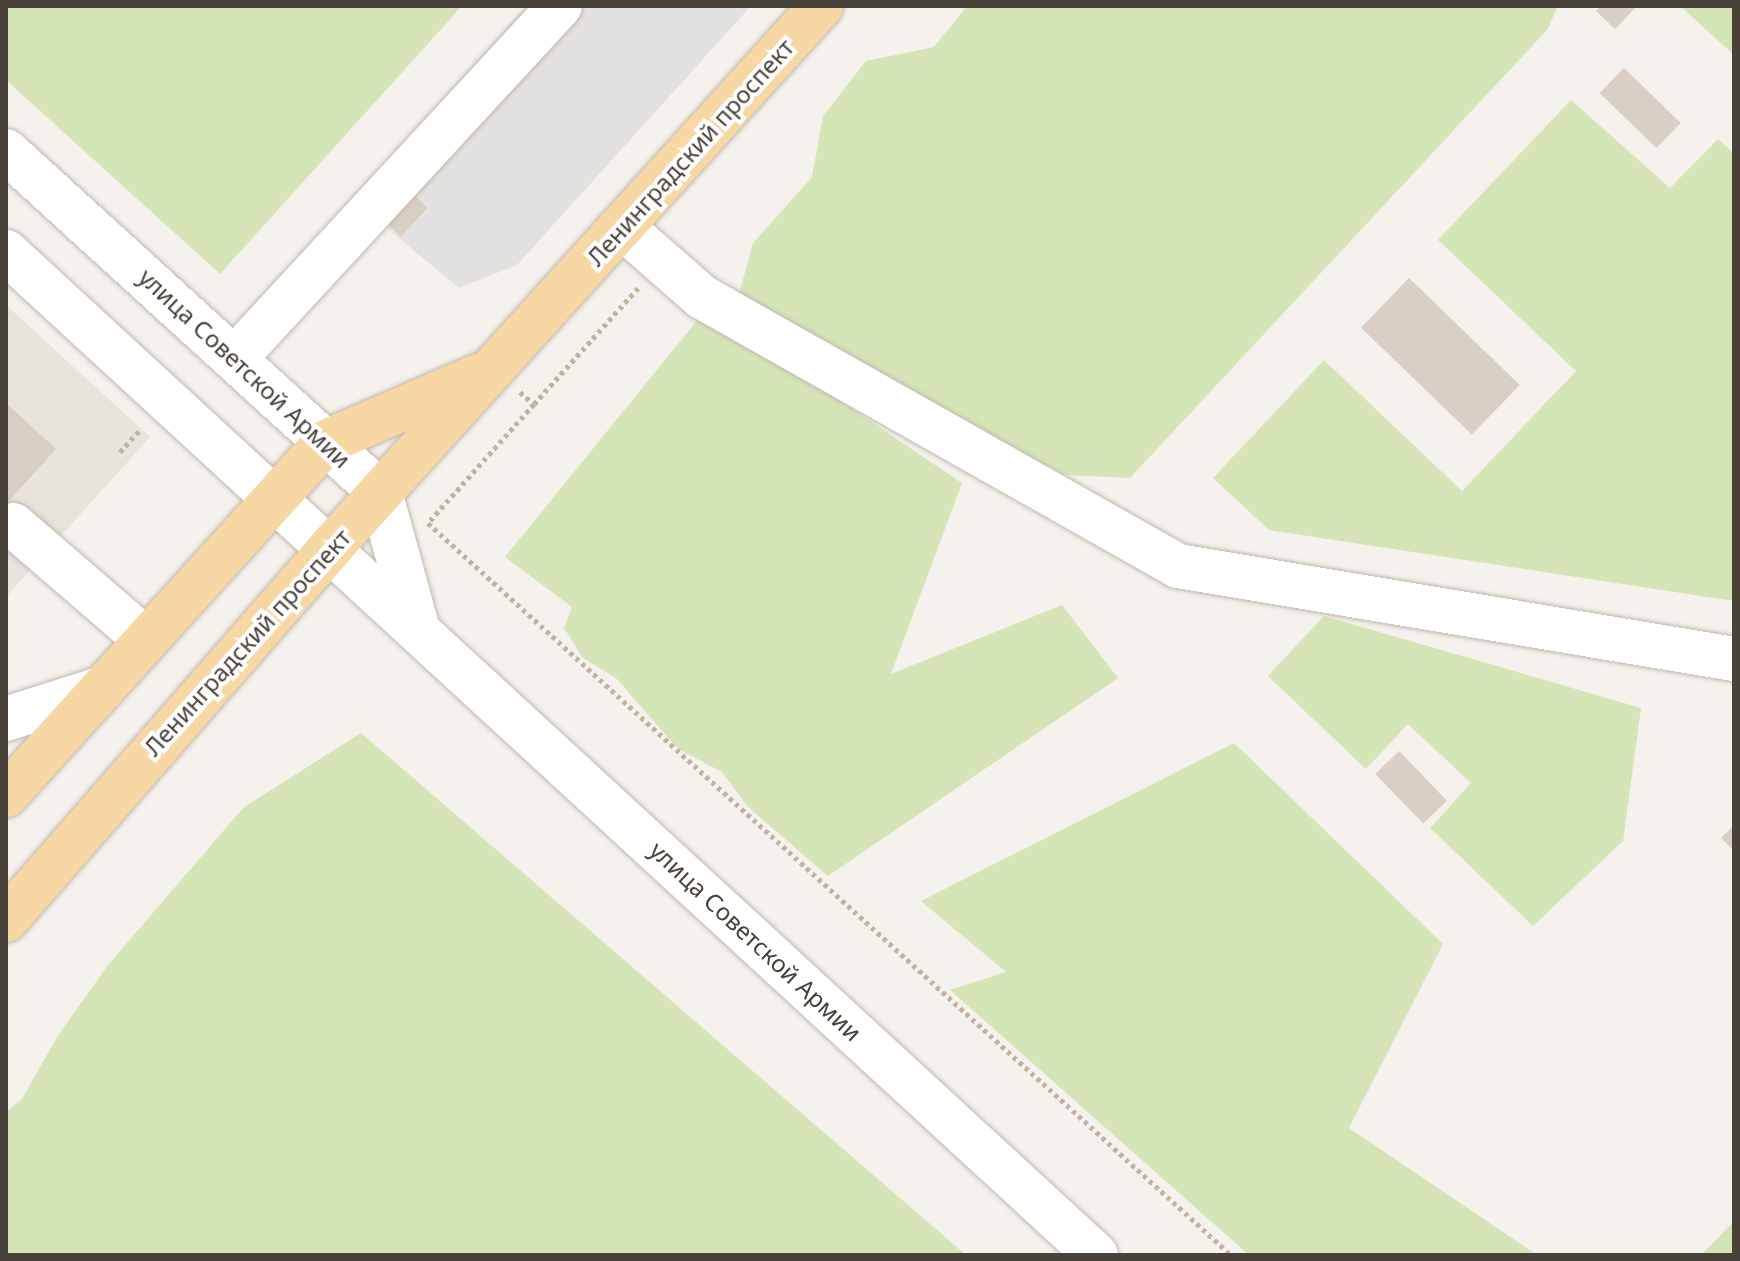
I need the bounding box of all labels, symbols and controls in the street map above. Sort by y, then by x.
street label: Ленинградский проспект [581,33,799,271]
street label: улица Советской Армии [133,262,357,474]
street label: Ленинградский проспект [138,523,356,761]
street label: улица Советской Армии [644,835,868,1047]

